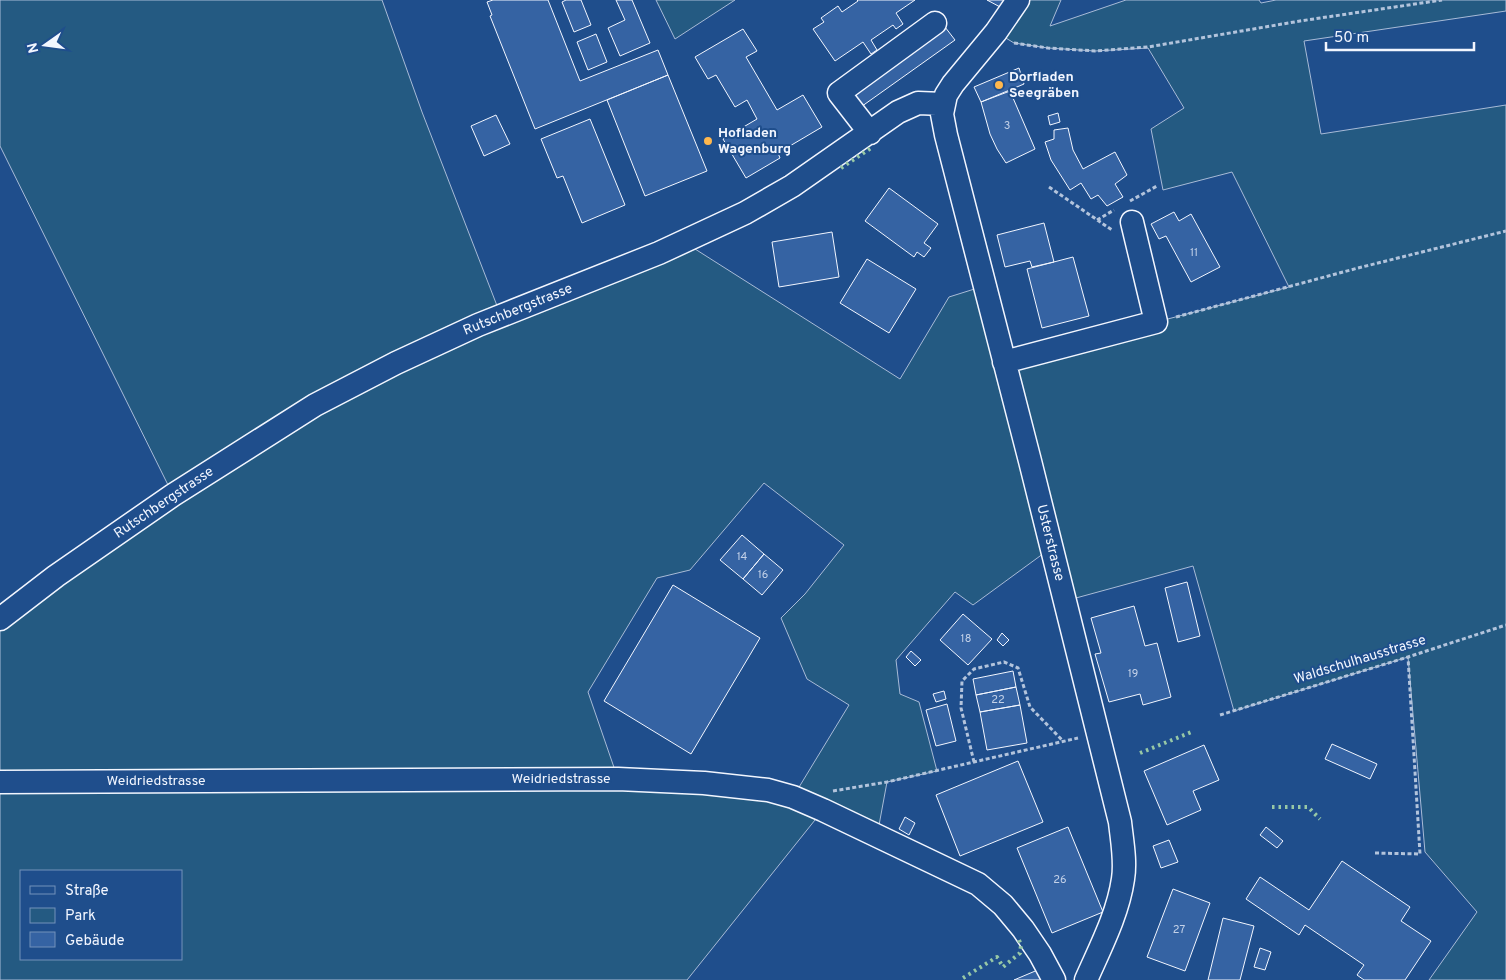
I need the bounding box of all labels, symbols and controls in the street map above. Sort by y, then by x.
north arrow [20,20,70,70]
scale bar [1326,20,1474,52]
text: 50 m [1334,29,1369,48]
text: N [24,41,43,55]
place label: Dorfladen Seegräben [1009,69,1079,102]
marker: Dorfladen Seegräben [993,79,1005,91]
house number: 3 [1004,119,1010,133]
place label: Hofladen Wagenburg [718,125,791,158]
marker: Hofladen Wagenburg [702,135,714,147]
house number: 11 [1190,246,1198,260]
street label: Rutschbergstrasse [461,280,575,340]
street label: Rutschbergstrasse [111,463,217,543]
street label: Usterstrasse [1032,503,1068,583]
house number: 14 [737,550,748,564]
house number: 16 [758,568,768,582]
house number: 18 [961,632,971,646]
street label: Waldschulhausstrasse [1292,632,1428,688]
house number: 19 [1128,667,1138,681]
house number: 22 [991,693,1005,707]
street label: Weidriedstrasse [511,771,611,788]
street label: Weidriedstrasse [106,773,206,790]
legend [20,870,182,960]
house number: 26 [1053,873,1067,887]
text: Straße [65,882,109,901]
text: Park [65,907,96,926]
house number: 27 [1173,923,1185,937]
text: Gebäude [65,932,125,951]

